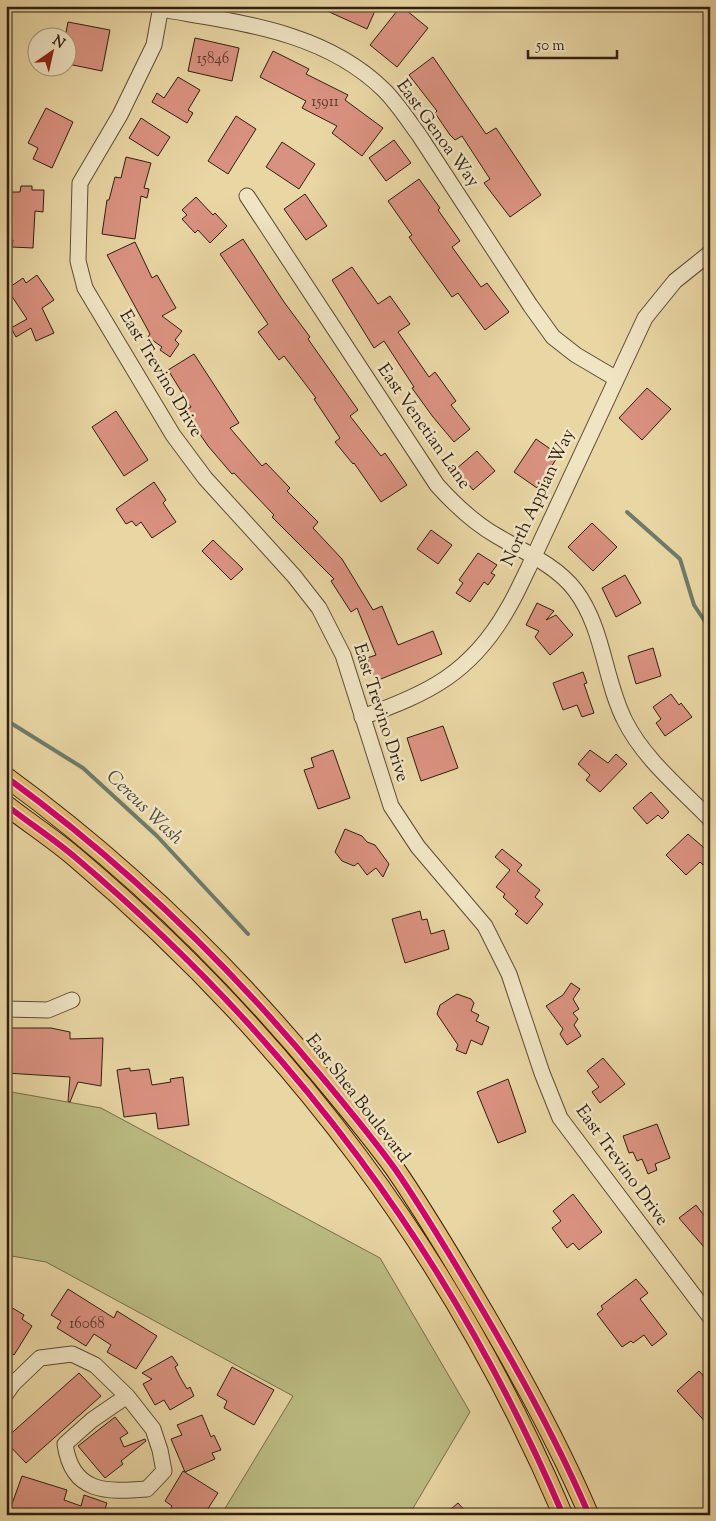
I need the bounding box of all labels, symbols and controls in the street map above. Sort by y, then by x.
north arrow [28,28,78,78]
scale bar [528,28,617,60]
text: N [48,31,68,54]
text: 50 m [535,36,565,57]
house number: 15846 [197,49,229,70]
street label: East Genoa Way [389,75,485,193]
house number: 15911 [311,92,339,113]
street label: East Trevino Drive [112,306,208,442]
street label: East Venetian Lane [370,359,476,495]
street label: North Appian Way [496,425,582,571]
street label: East Trevino Drive [345,640,415,786]
water label: Cereus Wash [99,764,189,852]
street label: East Shea Boulevard [298,1029,416,1169]
street label: East Trevino Drive [568,1100,674,1232]
house number: 16068 [69,1314,105,1335]

